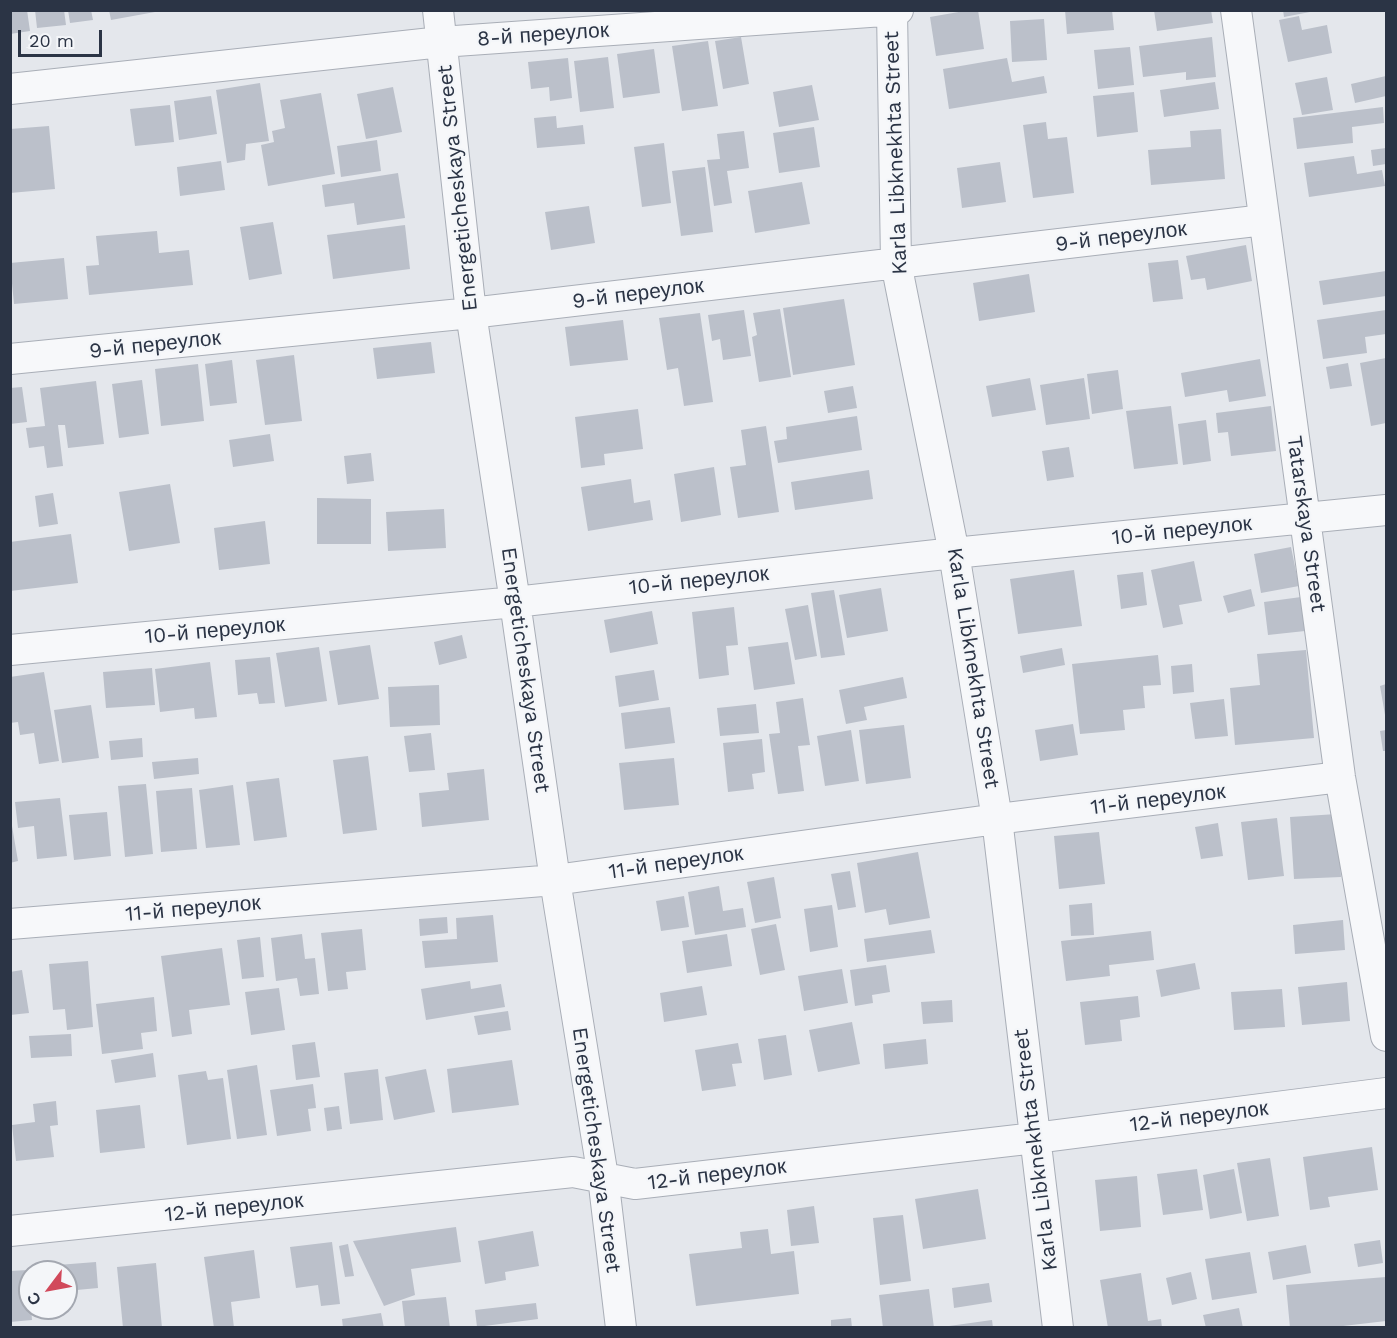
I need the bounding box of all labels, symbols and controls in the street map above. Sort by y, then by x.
scale bar [21,18,105,56]
street label: 8-й переулок [476,18,610,52]
text: 20 m [29,30,74,51]
street label: Karla Libknekhta Street [879,31,913,275]
street label: Energeticheskaya Street [433,64,483,312]
street label: 9-й переулок [1054,216,1188,258]
street label: 9-й переулок [571,273,705,315]
street label: 9-й переулок [88,326,222,364]
street label: Tatarskaya Street [1281,434,1331,614]
street label: 10-й переулок [1111,511,1253,551]
street label: Energeticheskaya Street [495,546,555,794]
street label: Karla Libknekhta Street [942,546,1004,790]
street label: 10-й переулок [628,561,770,601]
street label: 10-й переулок [144,612,286,650]
street label: 11-й переулок [1089,779,1227,821]
street label: 11-й переулок [607,841,745,885]
street label: 11-й переулок [124,891,262,927]
street label: Energeticheskaya Street [566,1026,626,1274]
street label: Karla Libknekhta Street [1009,1028,1063,1272]
street label: 12-й переулок [1128,1096,1270,1138]
street label: 12-й переулок [646,1154,788,1196]
street label: 12-й переулок [163,1188,305,1228]
north arrow [18,1260,78,1320]
text: С [23,1289,45,1309]

